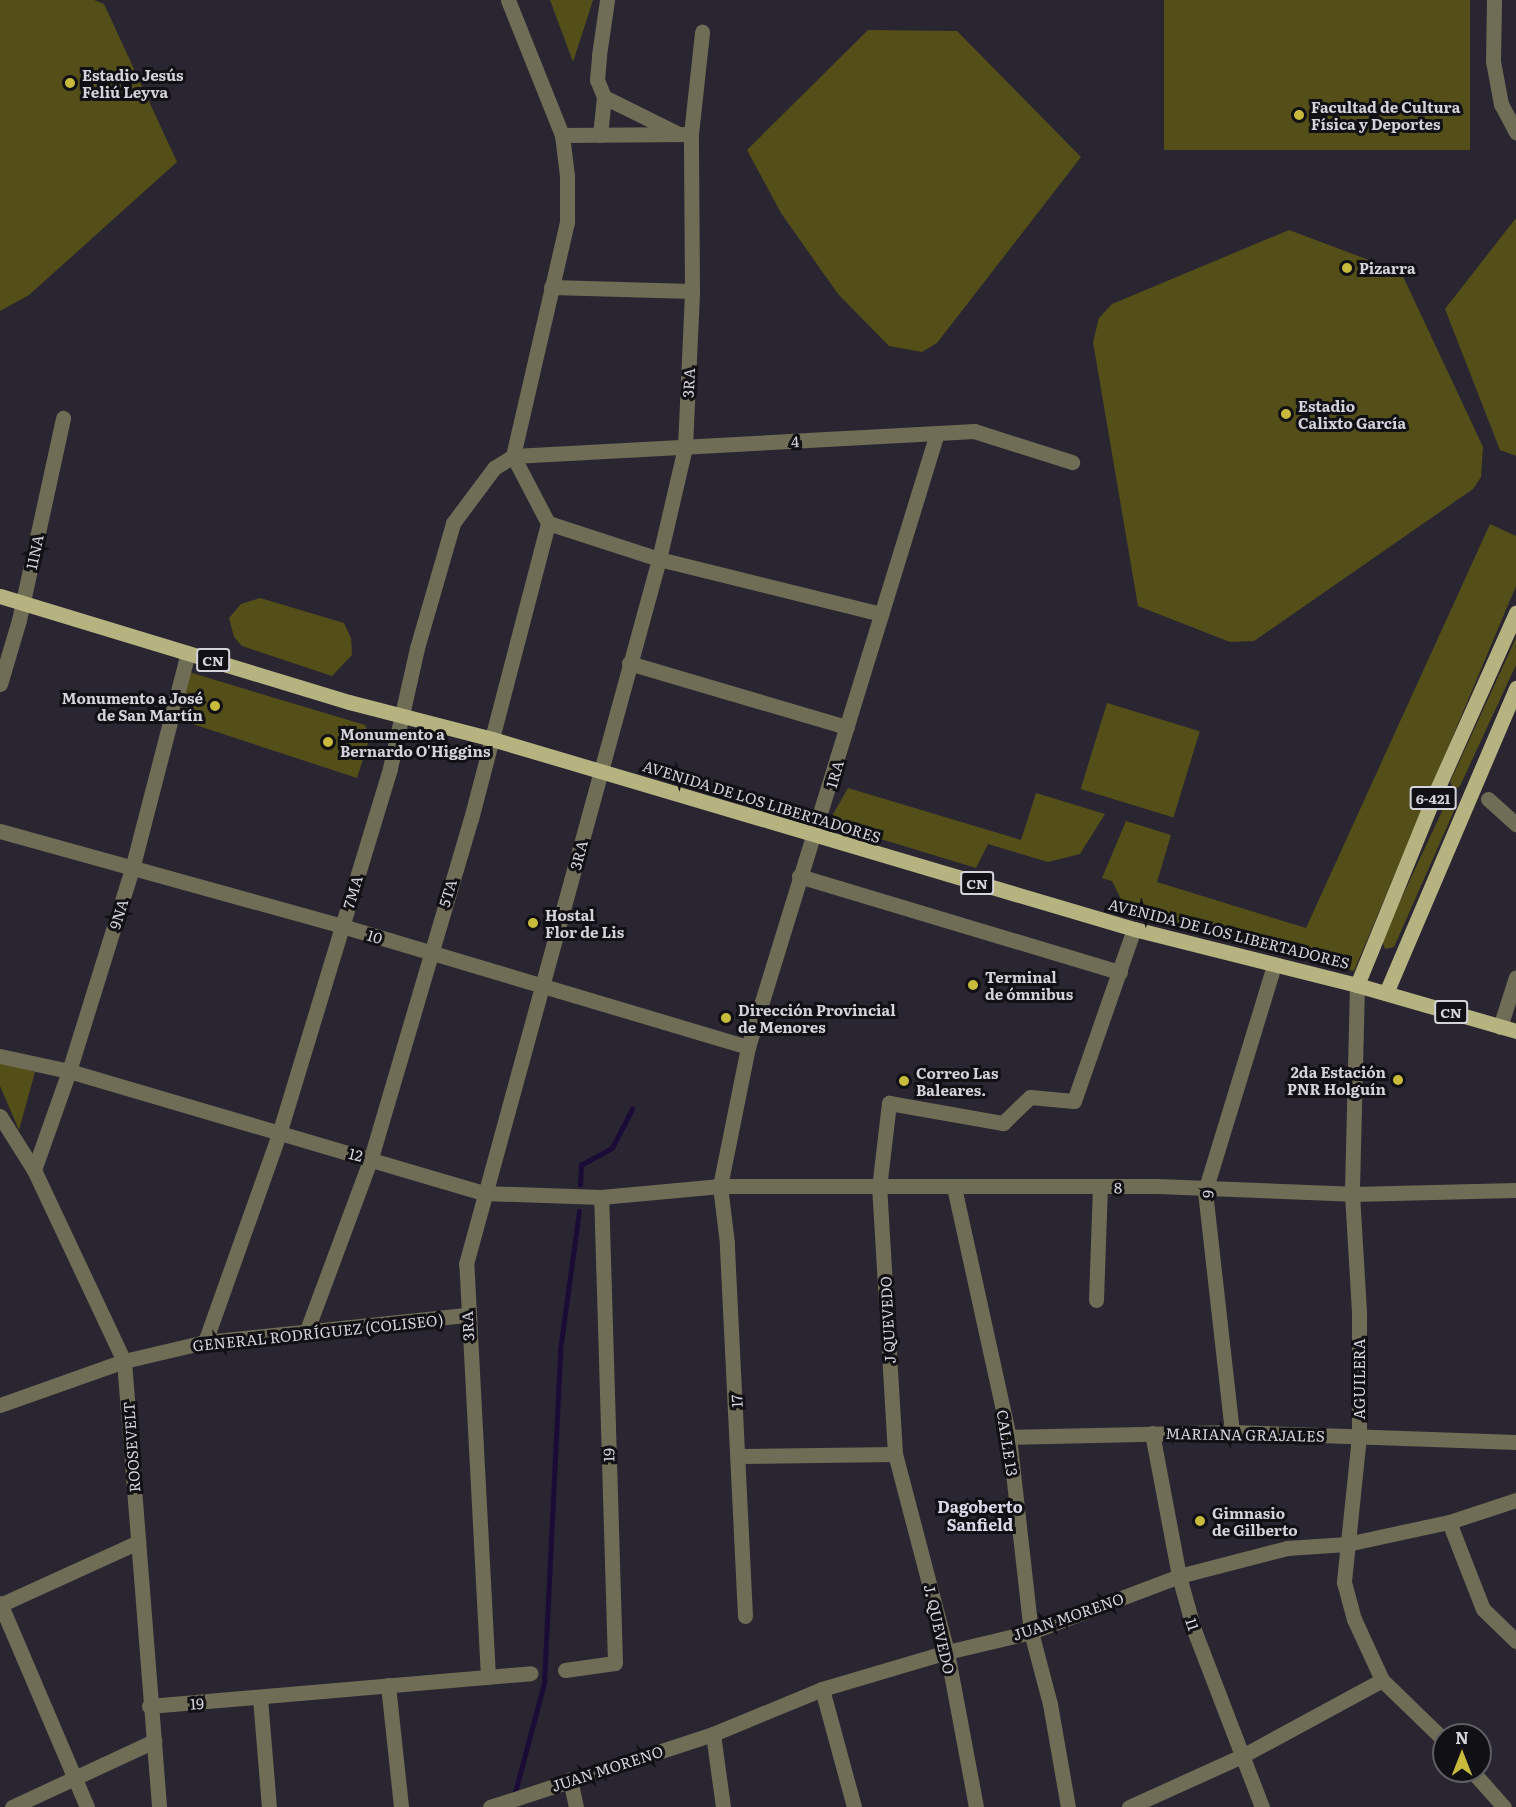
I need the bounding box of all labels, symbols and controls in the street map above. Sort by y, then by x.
place label: Estadio Jesús Feliú Leyva [82,65,184,100]
marker: Estadio Jesús Feliú Leyva [63,76,77,90]
place label: Facultad de Cultura Física y Deportes [1311,97,1460,132]
marker: Facultad de Cultura Física y Deportes [1292,108,1306,122]
place label: Pizarra [1359,259,1416,277]
marker: Pizarra [1340,261,1354,275]
street label: 3RA [678,368,698,398]
place label: Estadio Calixto García [1298,396,1406,431]
marker: Estadio Calixto García [1279,407,1293,421]
street label: 4 [790,432,800,450]
street label: 11NA [22,533,46,571]
road number: CN [195,649,231,671]
place label: Monumento a José de San Martín [62,688,203,723]
marker: Monumento a José de San Martín [208,699,222,713]
place label: Monumento a Bernardo O'Higgins [340,724,490,759]
marker: Monumento a Bernardo O'Higgins [321,735,335,749]
street label: AVENIDA DE LOS LIBERTADORES [641,756,883,846]
street label: 1RA [821,758,847,790]
road number: 6-421 [1409,787,1457,809]
street label: 3RA [566,838,590,872]
road number: CN [959,872,995,894]
street label: 7MA [338,873,366,911]
street label: 5TA [434,877,460,909]
street label: AVENIDA DE LOS LIBERTADORES [1107,894,1351,972]
street label: 9NA [105,897,131,931]
place label: Hostal Flor de Lis [545,905,624,940]
marker: Hostal Flor de Lis [526,916,540,930]
street label: 10 [365,925,385,947]
place label: Terminal de ómnibus [985,967,1073,1002]
marker: Terminal de ómnibus [966,978,980,992]
place label: Dirección Provincial de Menores [738,1000,896,1035]
road number: CN [1433,1001,1469,1023]
marker: Dirección Provincial de Menores [719,1011,733,1025]
place label: 2da Estación PNR Holguín [1287,1062,1386,1097]
place label: Correo Las Baleares. [916,1063,998,1098]
marker: 2da Estación PNR Holguín [1391,1073,1405,1087]
marker: Correo Las Baleares. [897,1074,911,1088]
street label: 12 [347,1144,365,1164]
street label: 8 [1114,1178,1122,1196]
street label: 9 [1198,1190,1216,1198]
street label: J QUEVEDO [876,1276,898,1364]
street label: GENERAL RODRÍGUEZ (COLISEO) [192,1310,444,1354]
street label: 3RA [457,1311,477,1341]
street label: AGUILERA [1350,1338,1368,1420]
street label: 17 [727,1394,745,1408]
street label: ROOSEVELT [119,1401,143,1493]
street label: CALLE 13 [994,1408,1022,1478]
street label: MARIANA GRAJALES [1165,1424,1325,1444]
street label: 19 [599,1448,617,1462]
district label: Dagoberto Sanfield [937,1496,1023,1534]
place label: Gimnasio de Gilberto [1212,1503,1298,1538]
marker: Gimnasio de Gilberto [1193,1514,1207,1528]
street label: J. QUEVEDO [921,1582,959,1676]
street label: JUAN MORENO [1010,1589,1126,1643]
street label: 11 [1183,1615,1203,1633]
street label: 19 [189,1694,205,1712]
north arrow [1432,1723,1492,1783]
text: N [1455,1725,1469,1749]
street label: JUAN MORENO [549,1741,665,1795]

